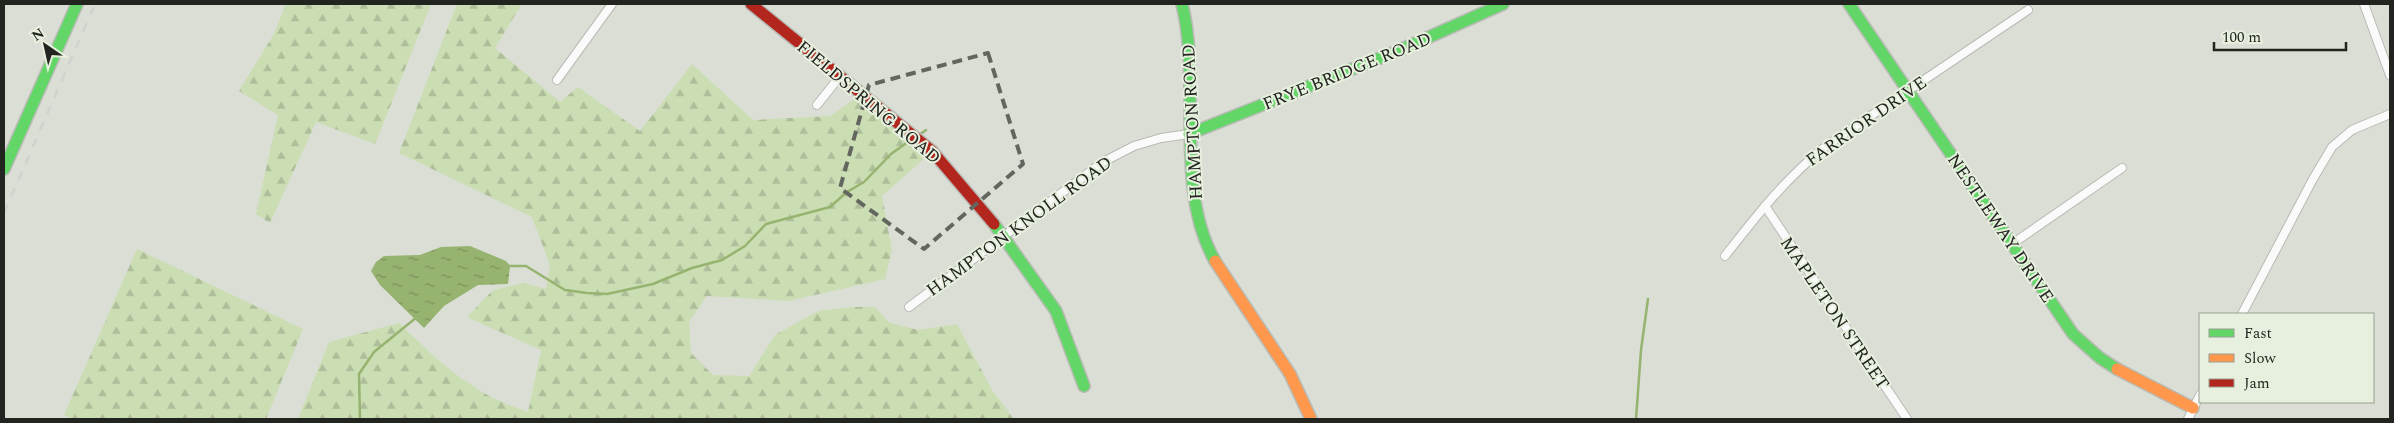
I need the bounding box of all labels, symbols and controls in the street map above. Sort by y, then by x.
north arrow [20,20,70,70]
scale bar [2214,20,2346,52]
text: N [27,23,49,47]
street label: FRYE BRIDGE ROAD [1259,25,1436,118]
text: 100 m [2222,26,2261,49]
street label: FIELDSPRING ROAD [791,34,947,171]
street label: HAMPTON ROAD [1175,44,1210,200]
street label: FARRIOR DRIVE [1800,69,1932,173]
street label: NESTLEWAY DRIVE [1940,148,2061,308]
street label: HAMPTON KNOLL ROAD [920,149,1118,303]
street label: MAPLETON STREET [1773,231,1896,395]
legend [2199,313,2374,403]
text: Fast [2244,322,2272,345]
text: Slow [2244,347,2276,370]
text: Jam [2244,372,2270,395]

